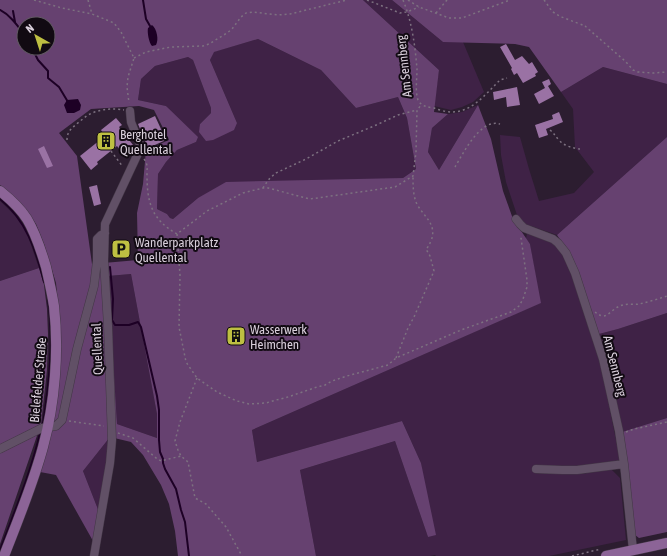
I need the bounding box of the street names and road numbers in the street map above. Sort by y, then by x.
street label: Am Sennberg [393,34,415,98]
street label: Quellental [89,322,105,375]
street label: Am Sennberg [600,334,630,399]
street label: Bielefelder Straße [27,337,49,423]

